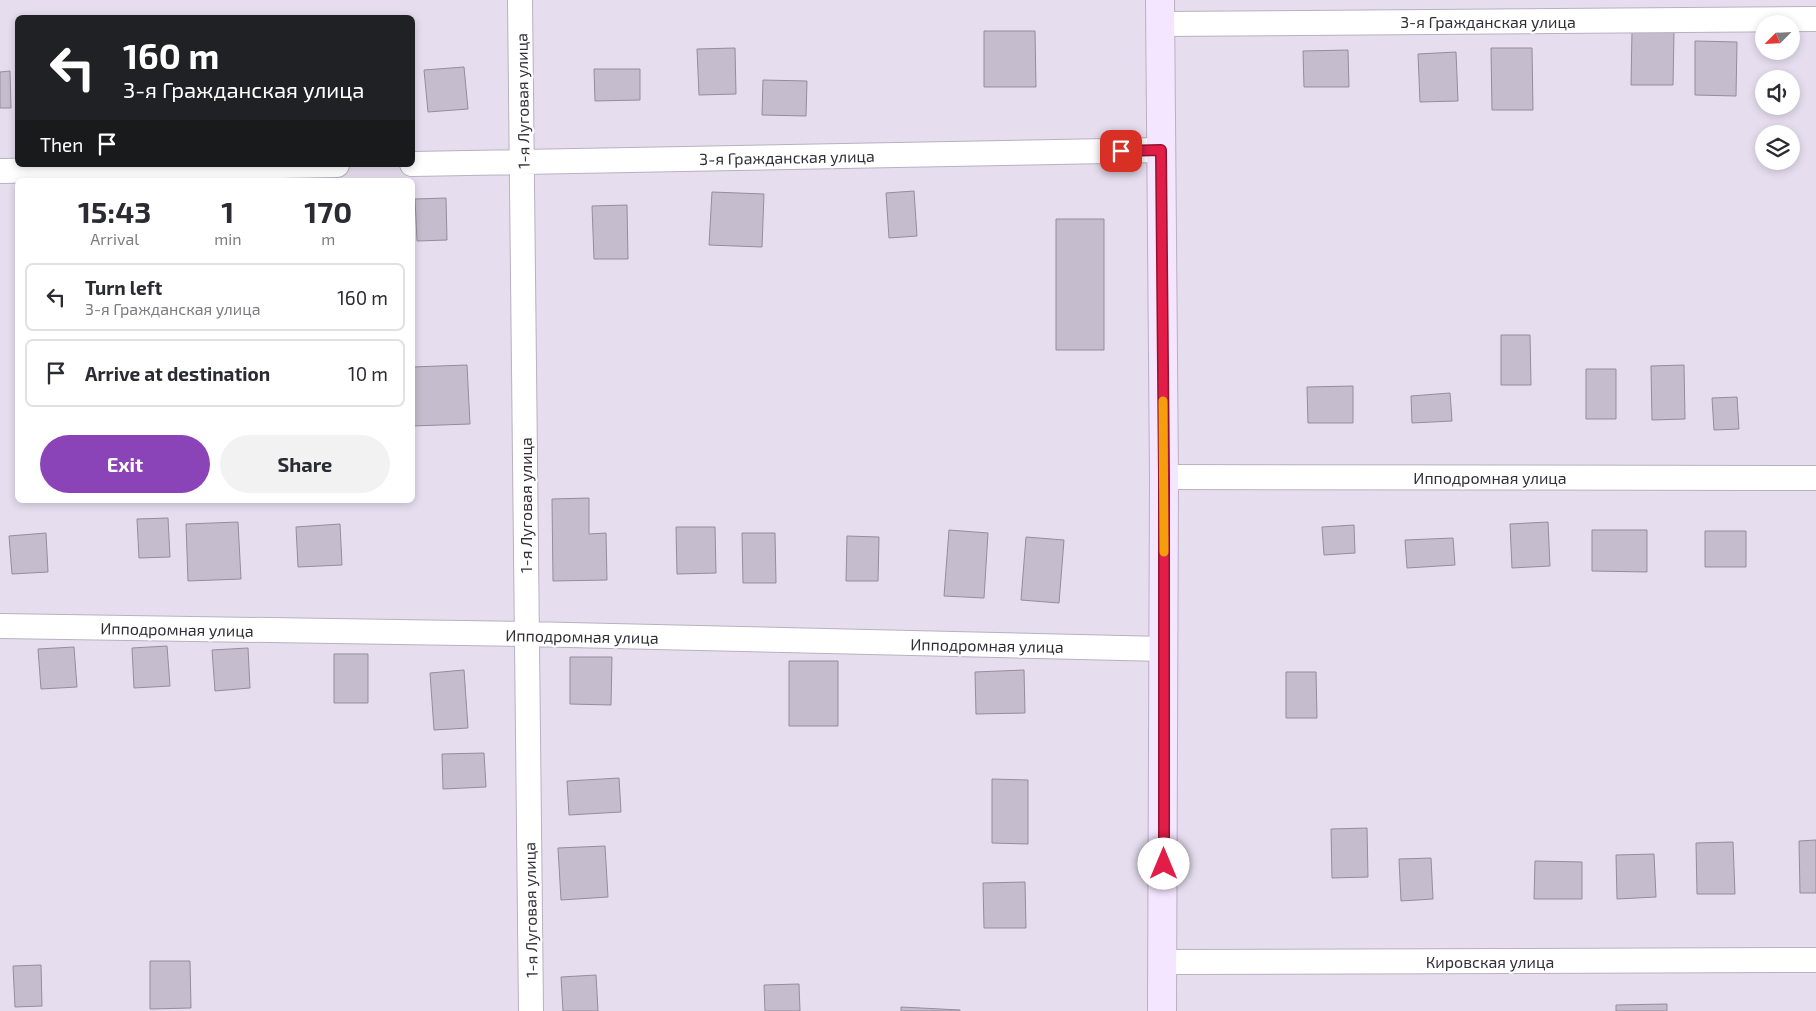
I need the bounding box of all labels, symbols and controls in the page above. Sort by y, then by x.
street label: 3-я Гражданская улица [1400,12,1576,32]
north arrow [1755,15,1800,60]
map controls [1755,15,1800,170]
street label: 1-я Луговая улица [511,33,534,169]
text: 160 m [123,34,219,76]
icon: left [40,35,105,100]
button: sound [1755,70,1800,115]
text: 3-я Гражданская улица [123,76,364,102]
button: layers [1755,125,1800,170]
icon: arrive [93,130,121,158]
pin [1100,130,1142,172]
text: Then [40,133,83,156]
icon: arrive [1107,137,1135,165]
street label: 3-я Гражданская улица [699,146,875,169]
text: 15:43 [78,193,151,229]
text: 1 [221,193,234,229]
text: 170 [304,193,352,229]
text: Arrival [90,229,139,248]
text: min [214,229,241,248]
text: m [321,229,335,248]
text: Turn left [85,276,162,299]
icon: left [42,283,70,311]
text: 160 m [337,286,388,309]
text: 3-я Гражданская улица [85,299,261,318]
icon: arrive [42,359,70,387]
text: Arrive at destination [85,362,270,385]
text: 10 m [348,362,388,385]
button: Exit [40,435,210,493]
button: Share [220,435,390,493]
street label: 1-я Луговая улица [516,437,536,573]
street label: Ипподромная улица [1413,468,1567,488]
street label: Ипподромная улица [100,618,254,641]
street label: Ипподромная улица [505,625,659,648]
street label: Ипподромная улица [910,634,1064,657]
position arrow [1137,837,1189,889]
street label: 1-я Луговая улица [519,842,542,978]
street label: Кировская улица [1426,952,1554,972]

